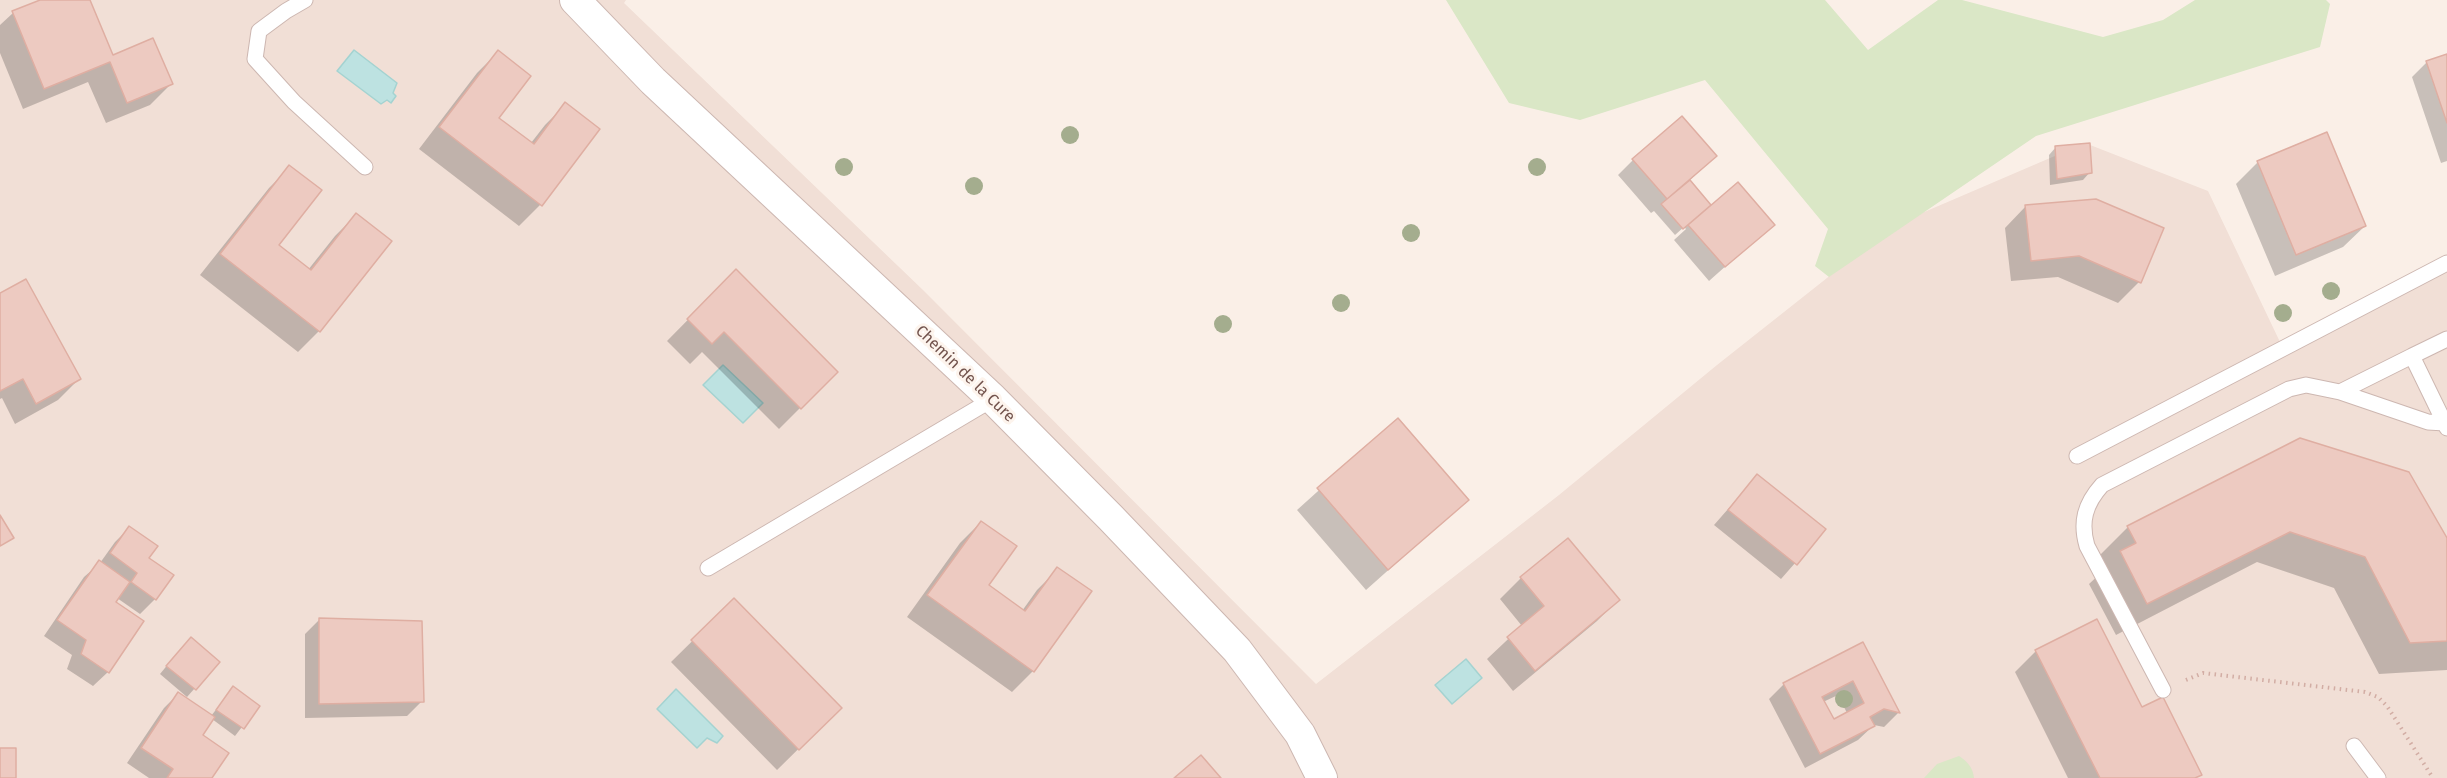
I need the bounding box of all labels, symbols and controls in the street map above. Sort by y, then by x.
street label: Chemin de la Cure [911,322,1019,426]

